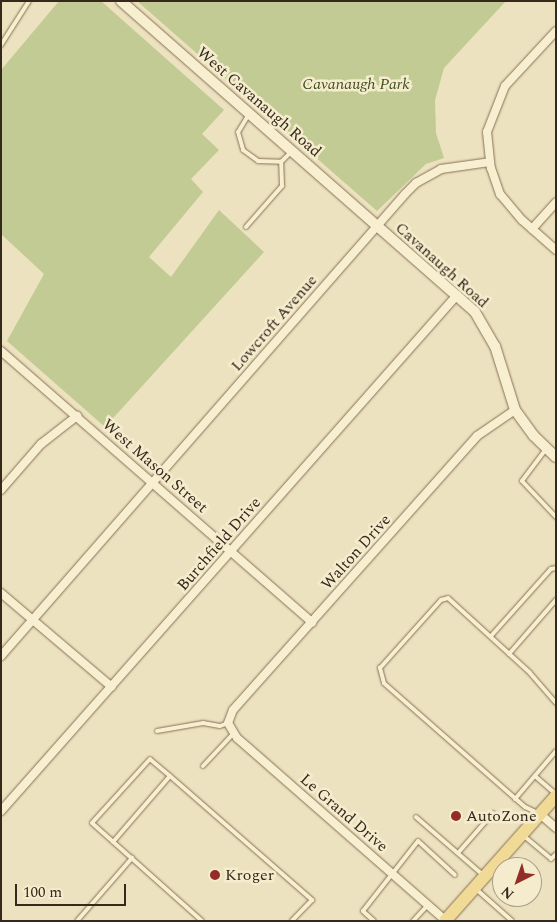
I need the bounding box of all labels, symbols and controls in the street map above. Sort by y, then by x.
street label: West Cavanaugh Road [193,43,325,161]
park label: Cavanaugh Park [302,74,410,94]
street label: Cavanaugh Road [391,218,493,312]
street label: Lowcroft Avenue [227,271,321,375]
street label: West Mason Street [98,415,212,517]
street label: Burchfield Drive [173,493,265,595]
street label: Walton Drive [317,510,395,594]
street label: Le Grand Drive [296,770,392,856]
place label: AutoZone [466,806,537,826]
marker: AutoZone [450,810,462,822]
north arrow [492,857,542,907]
place label: Kroger [225,865,274,885]
marker: Kroger [209,869,221,881]
scale bar [18,874,129,906]
text: 100 m [23,881,62,904]
text: N [496,881,519,905]

